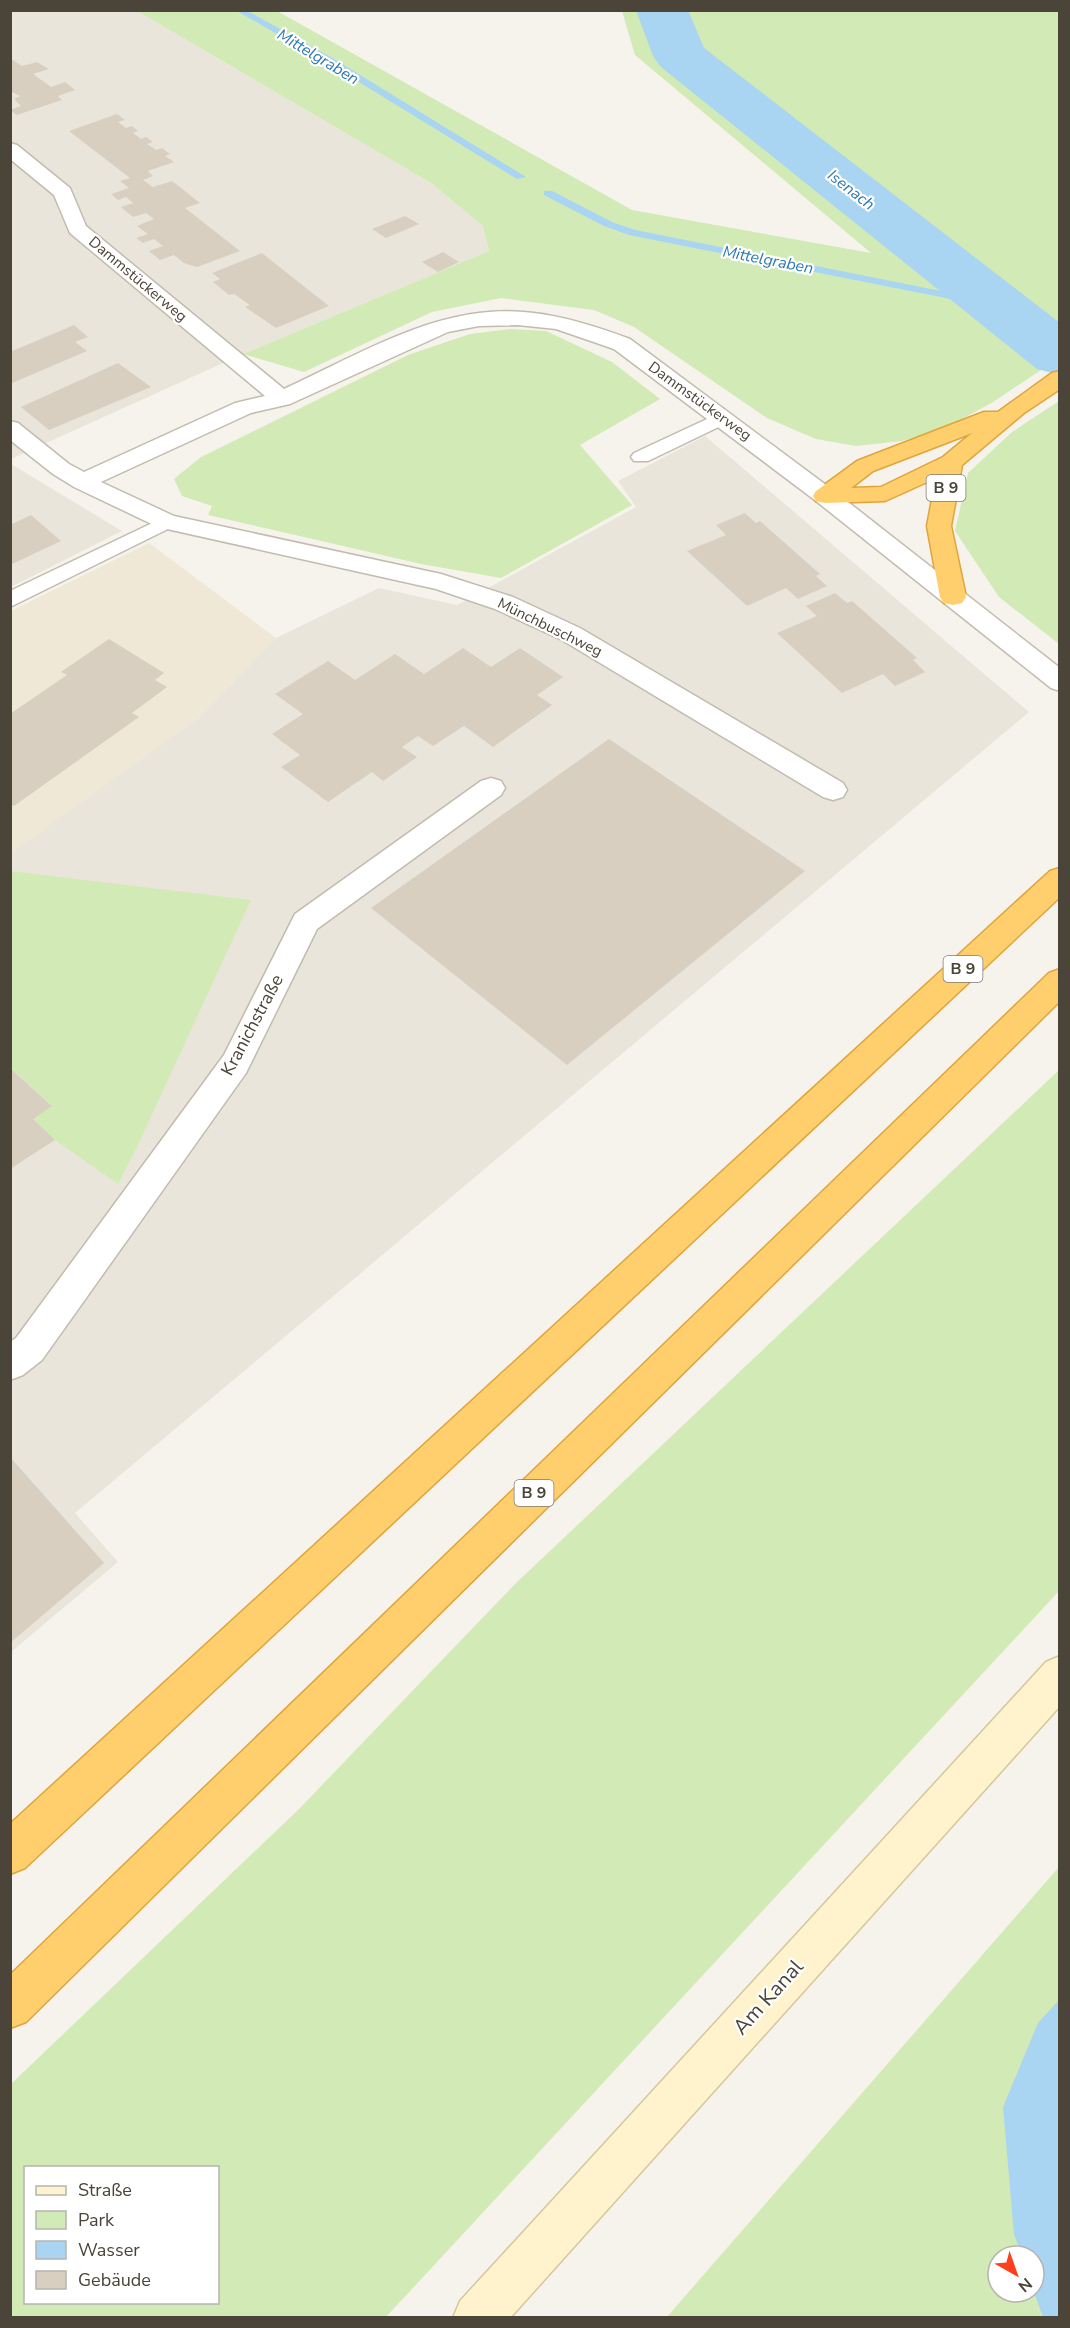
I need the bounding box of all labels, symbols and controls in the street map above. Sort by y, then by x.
water label: Mittelgraben [273,24,363,90]
water label: Isenach [823,165,879,215]
street label: Dammstückerweg [84,232,192,326]
water label: Mittelgraben [721,240,815,280]
street label: Dammstückerweg [644,357,756,445]
road number: B 9 [926,475,966,501]
street label: Münchbuschweg [494,593,606,661]
road number: B 9 [944,956,982,982]
street label: Kranichstraße [215,970,289,1080]
road number: B 9 [514,1480,554,1506]
street label: Am Kanal [727,1953,810,2041]
legend [24,2166,219,2304]
text: Straße [78,2178,132,2202]
text: Park [78,2208,115,2232]
text: Wasser [78,2238,140,2262]
north arrow [986,2244,1046,2304]
text: Gebäude [78,2268,151,2292]
text: N [1013,2272,1037,2297]

